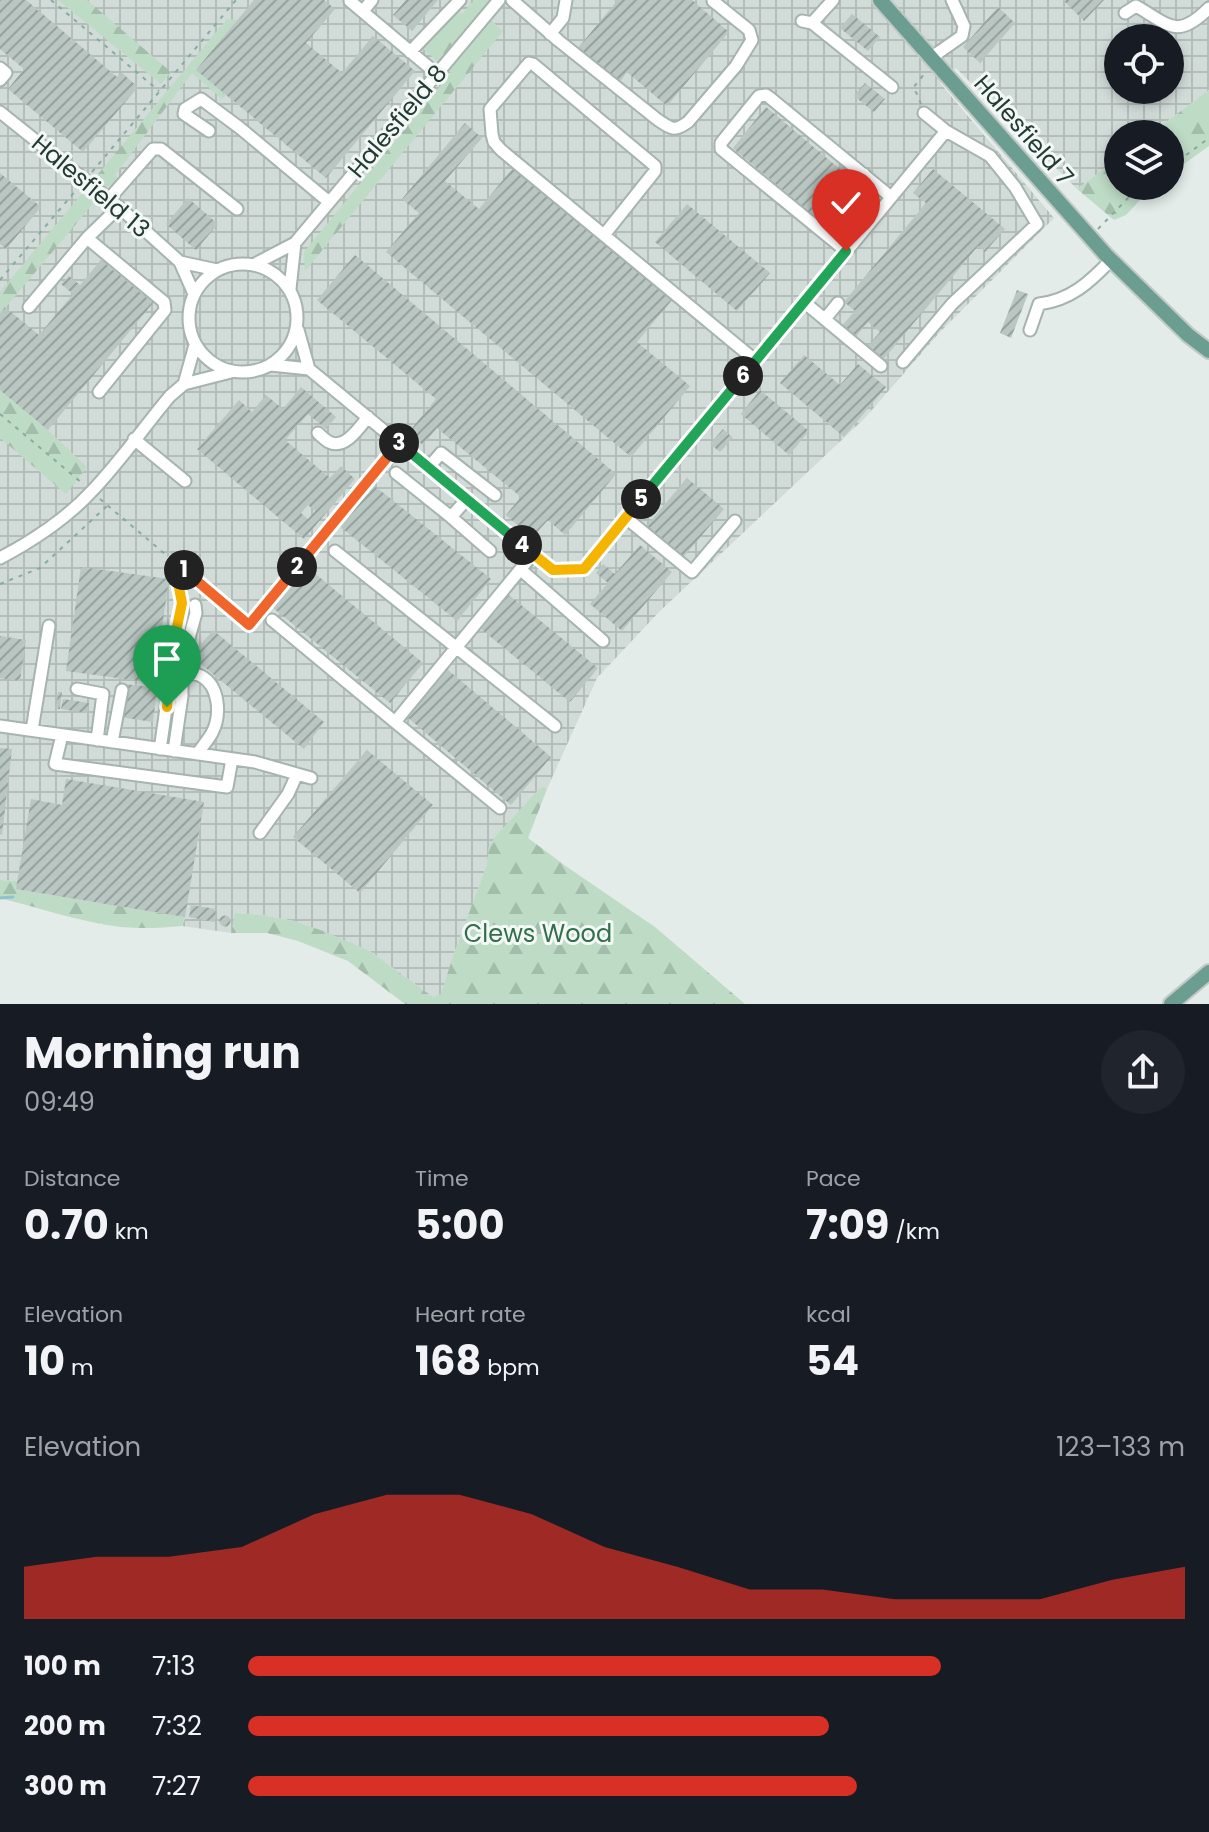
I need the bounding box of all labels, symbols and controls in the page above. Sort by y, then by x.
map controls [1104,24,1184,200]
button: locate [1104,24,1184,104]
street label: Halesfield 8 [340,57,454,185]
street label: Halesfield 7 [967,68,1081,192]
button: layers [1104,120,1184,200]
street label: Halesfield 13 [25,127,157,245]
pin [812,169,880,251]
icon: check [824,181,868,225]
pin: 6 [723,356,763,396]
text: 6 [736,360,750,391]
pin: 3 [379,423,419,463]
text: 3 [392,427,406,458]
pin: 5 [621,479,661,519]
text: 5 [634,483,648,514]
pin: 4 [502,525,542,565]
text: 4 [515,529,529,560]
pin: 2 [277,547,317,587]
pin: 1 [164,550,204,590]
text: 2 [291,551,303,582]
text: 1 [180,554,188,585]
pin [133,625,201,707]
icon: arrive [145,637,189,681]
park label: Clews Wood [464,917,612,950]
text: Morning run [24,1022,301,1083]
button: share [1101,1030,1185,1114]
text: 09:49 [24,1084,95,1120]
text: Distance [24,1163,120,1194]
text: Time [415,1163,469,1194]
text: Pace [806,1163,861,1194]
text: 0.70 [24,1197,109,1253]
text: 5:00 [415,1197,505,1253]
text: 7:09 [806,1197,889,1253]
text: km [109,1216,149,1247]
text: /km [889,1216,940,1247]
text: Elevation [24,1299,123,1330]
text: Heart rate [415,1299,526,1330]
text: kcal [806,1299,851,1330]
text: 10 [24,1333,65,1389]
text: 168 [415,1333,481,1389]
text: 54 [806,1333,859,1389]
text: m [65,1352,94,1383]
text: bpm [481,1352,540,1383]
text: Elevation [24,1429,141,1465]
text: 123–133 m [1056,1429,1185,1465]
text: 100 m [24,1648,101,1684]
text: 7:13 [152,1648,195,1684]
text: 200 m [24,1708,106,1744]
text: 7:32 [152,1708,202,1744]
text: 300 m [24,1768,107,1804]
text: 7:27 [152,1768,201,1804]

